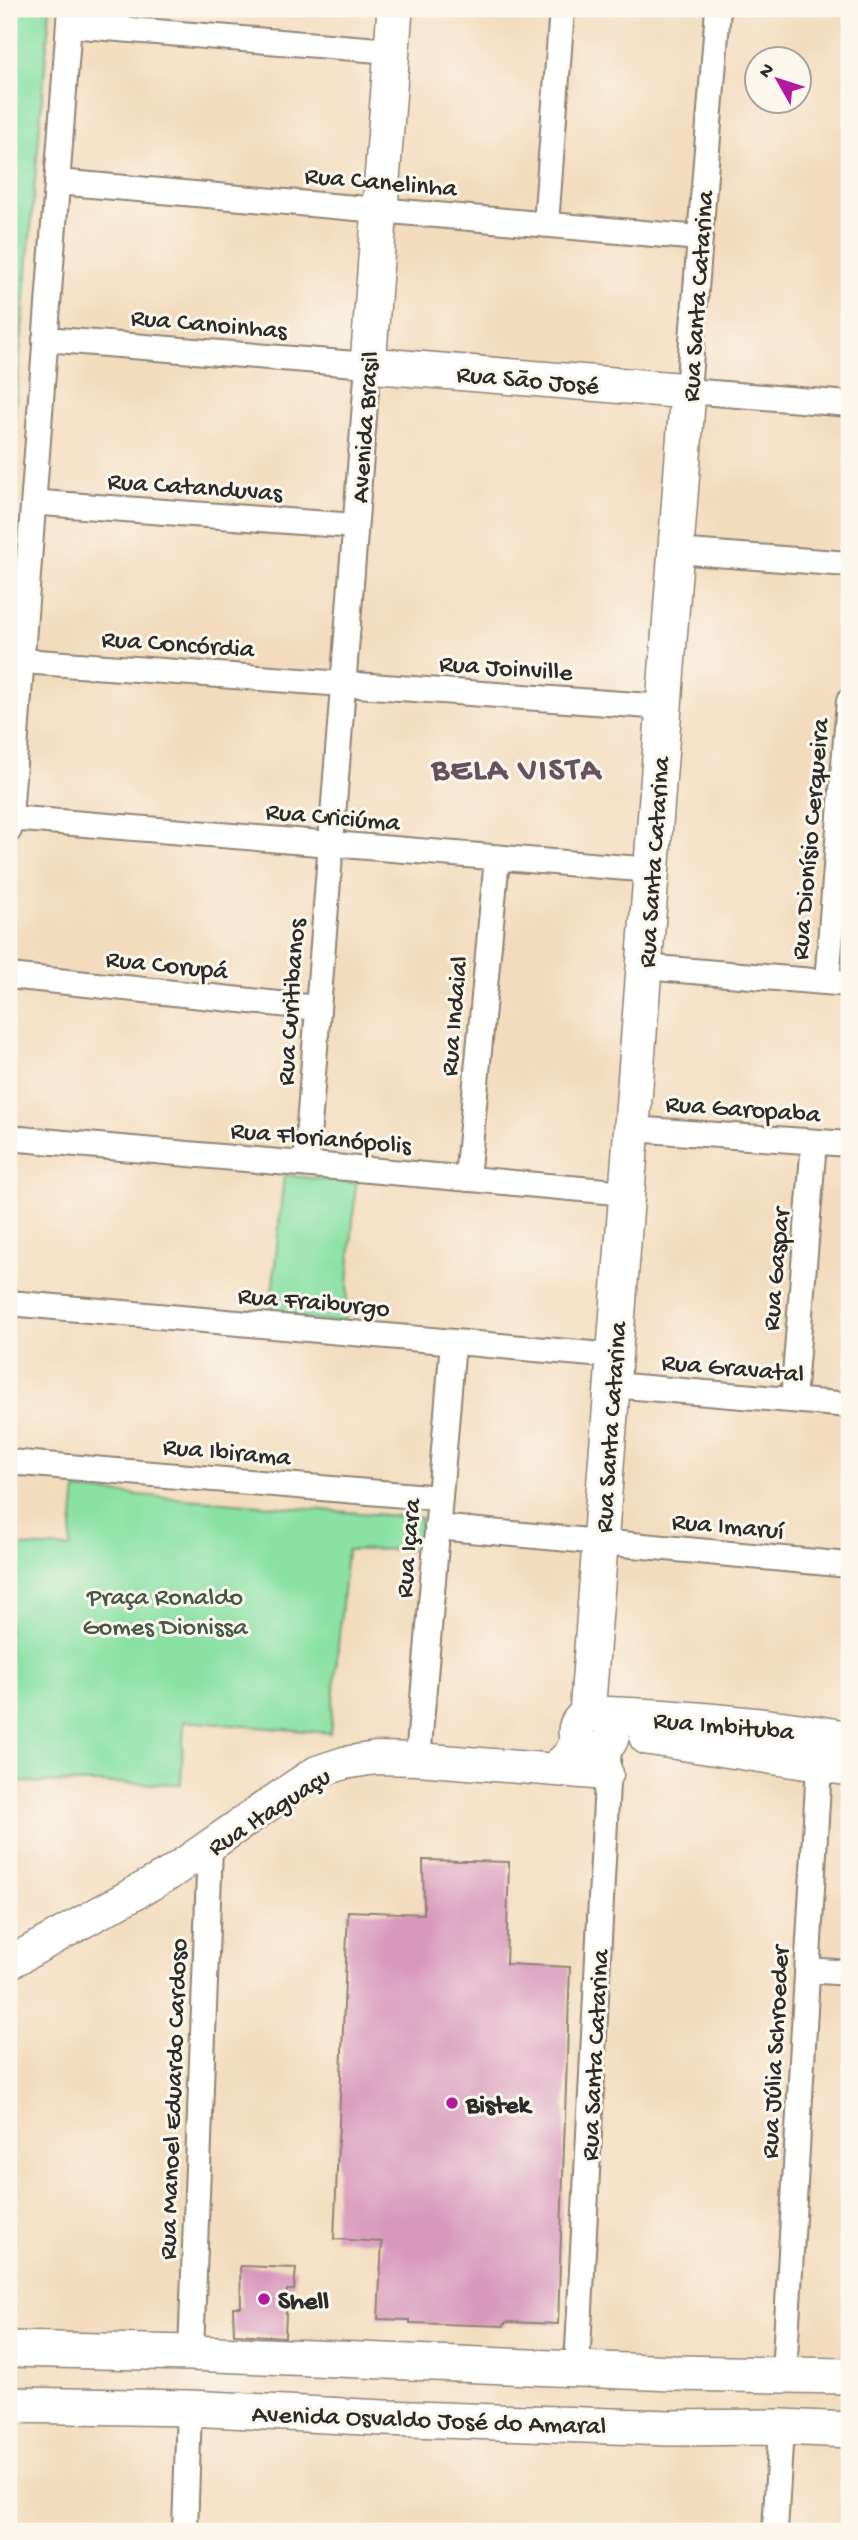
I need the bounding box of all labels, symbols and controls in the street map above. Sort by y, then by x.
north arrow [742,46,812,116]
text: N [755,59,780,84]
street label: Rua Canelinha [303,162,460,207]
street label: Rua Santa Catarina [678,188,723,403]
street label: Rua Canoinhas [129,304,289,349]
street label: Avenida Brasil [347,350,388,504]
street label: Rua São José [455,361,601,404]
street label: Rua Catanduvas [106,468,285,511]
street label: Rua Concórdia [100,626,257,667]
street label: Rua Joinville [438,650,574,691]
street label: Rua Dionísio Cerqueira [786,716,839,962]
district label: BELA VISTA [431,753,603,791]
street label: Rua Santa Catarina [634,754,679,969]
street label: Rua Criciúma [264,798,403,841]
street label: Rua Curitibanos [272,916,315,1087]
street label: Rua Corupá [104,946,231,989]
street label: Rua Indaial [436,955,477,1078]
street label: Rua Garopaba [664,1091,823,1132]
street label: Rua Florianópolis [229,1117,414,1164]
street label: Rua Gaspar [758,1204,800,1332]
street label: Rua Fraiburgo [236,1282,391,1327]
street label: Rua Santa Catarina [591,1319,636,1534]
street label: Rua Gravatal [660,1349,805,1392]
street label: Rua Ibirama [161,1433,294,1476]
street label: Rua Içara [391,1496,430,1599]
street label: Rua Imaruí [670,1508,786,1549]
park label: Praça Ronaldo Gomes Dionissa [82,1584,249,1645]
street label: Rua Imbituba [652,1707,797,1750]
street label: Rua Itaguaçu [203,1763,338,1865]
street label: Rua Manoel Eduardo Cardoso [154,1938,197,2260]
street label: Rua Júlia Schroeder [756,1942,799,2159]
street label: Rua Santa Catarina [576,1947,619,2162]
place label: Bistek [465,2092,534,2123]
marker: Bistek [444,2095,460,2111]
place label: Shell [278,2288,329,2319]
marker: Shell [256,2291,272,2307]
street label: Avenida Osvaldo José do Amaral [251,2401,607,2444]

